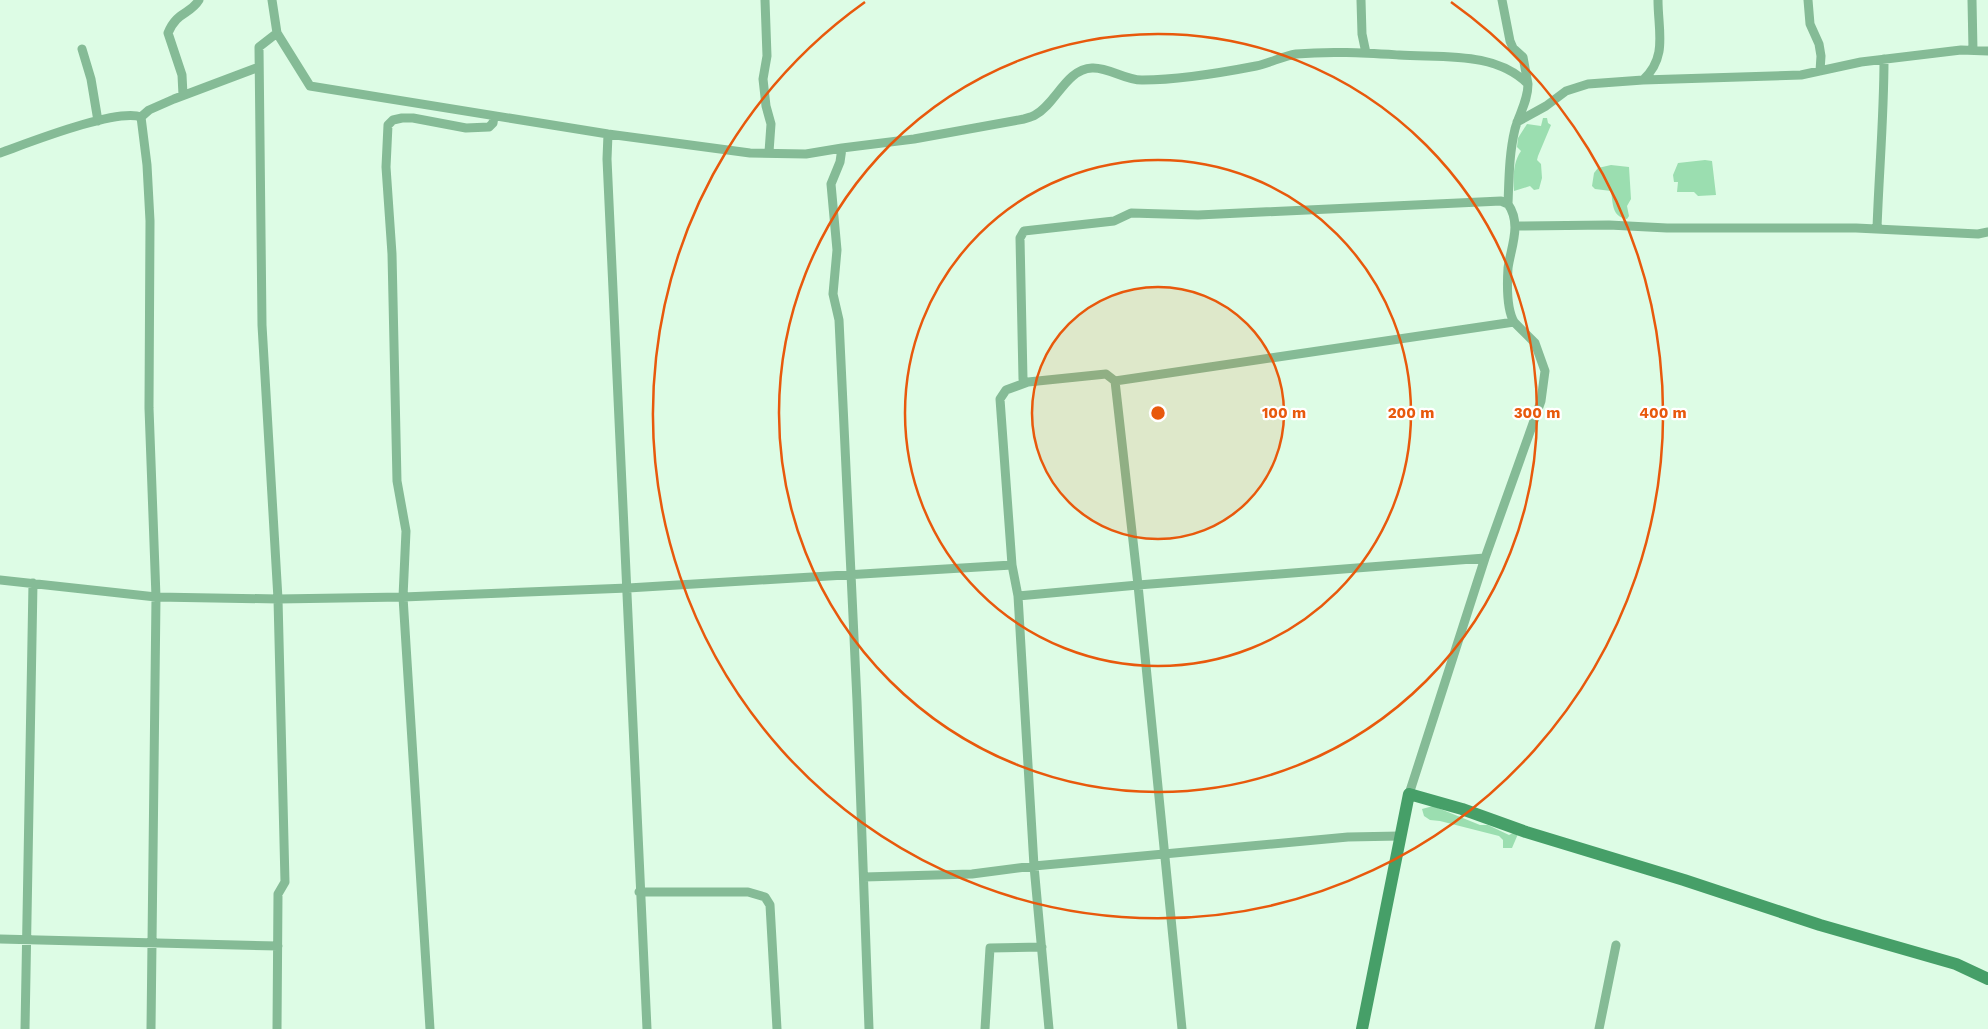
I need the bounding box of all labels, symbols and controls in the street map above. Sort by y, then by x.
centre of rings [1149,404,1167,422]
text: 100 m [1262,404,1306,422]
text: 200 m [1388,404,1434,422]
text: 300 m [1514,404,1560,422]
text: 400 m [1639,404,1687,422]

